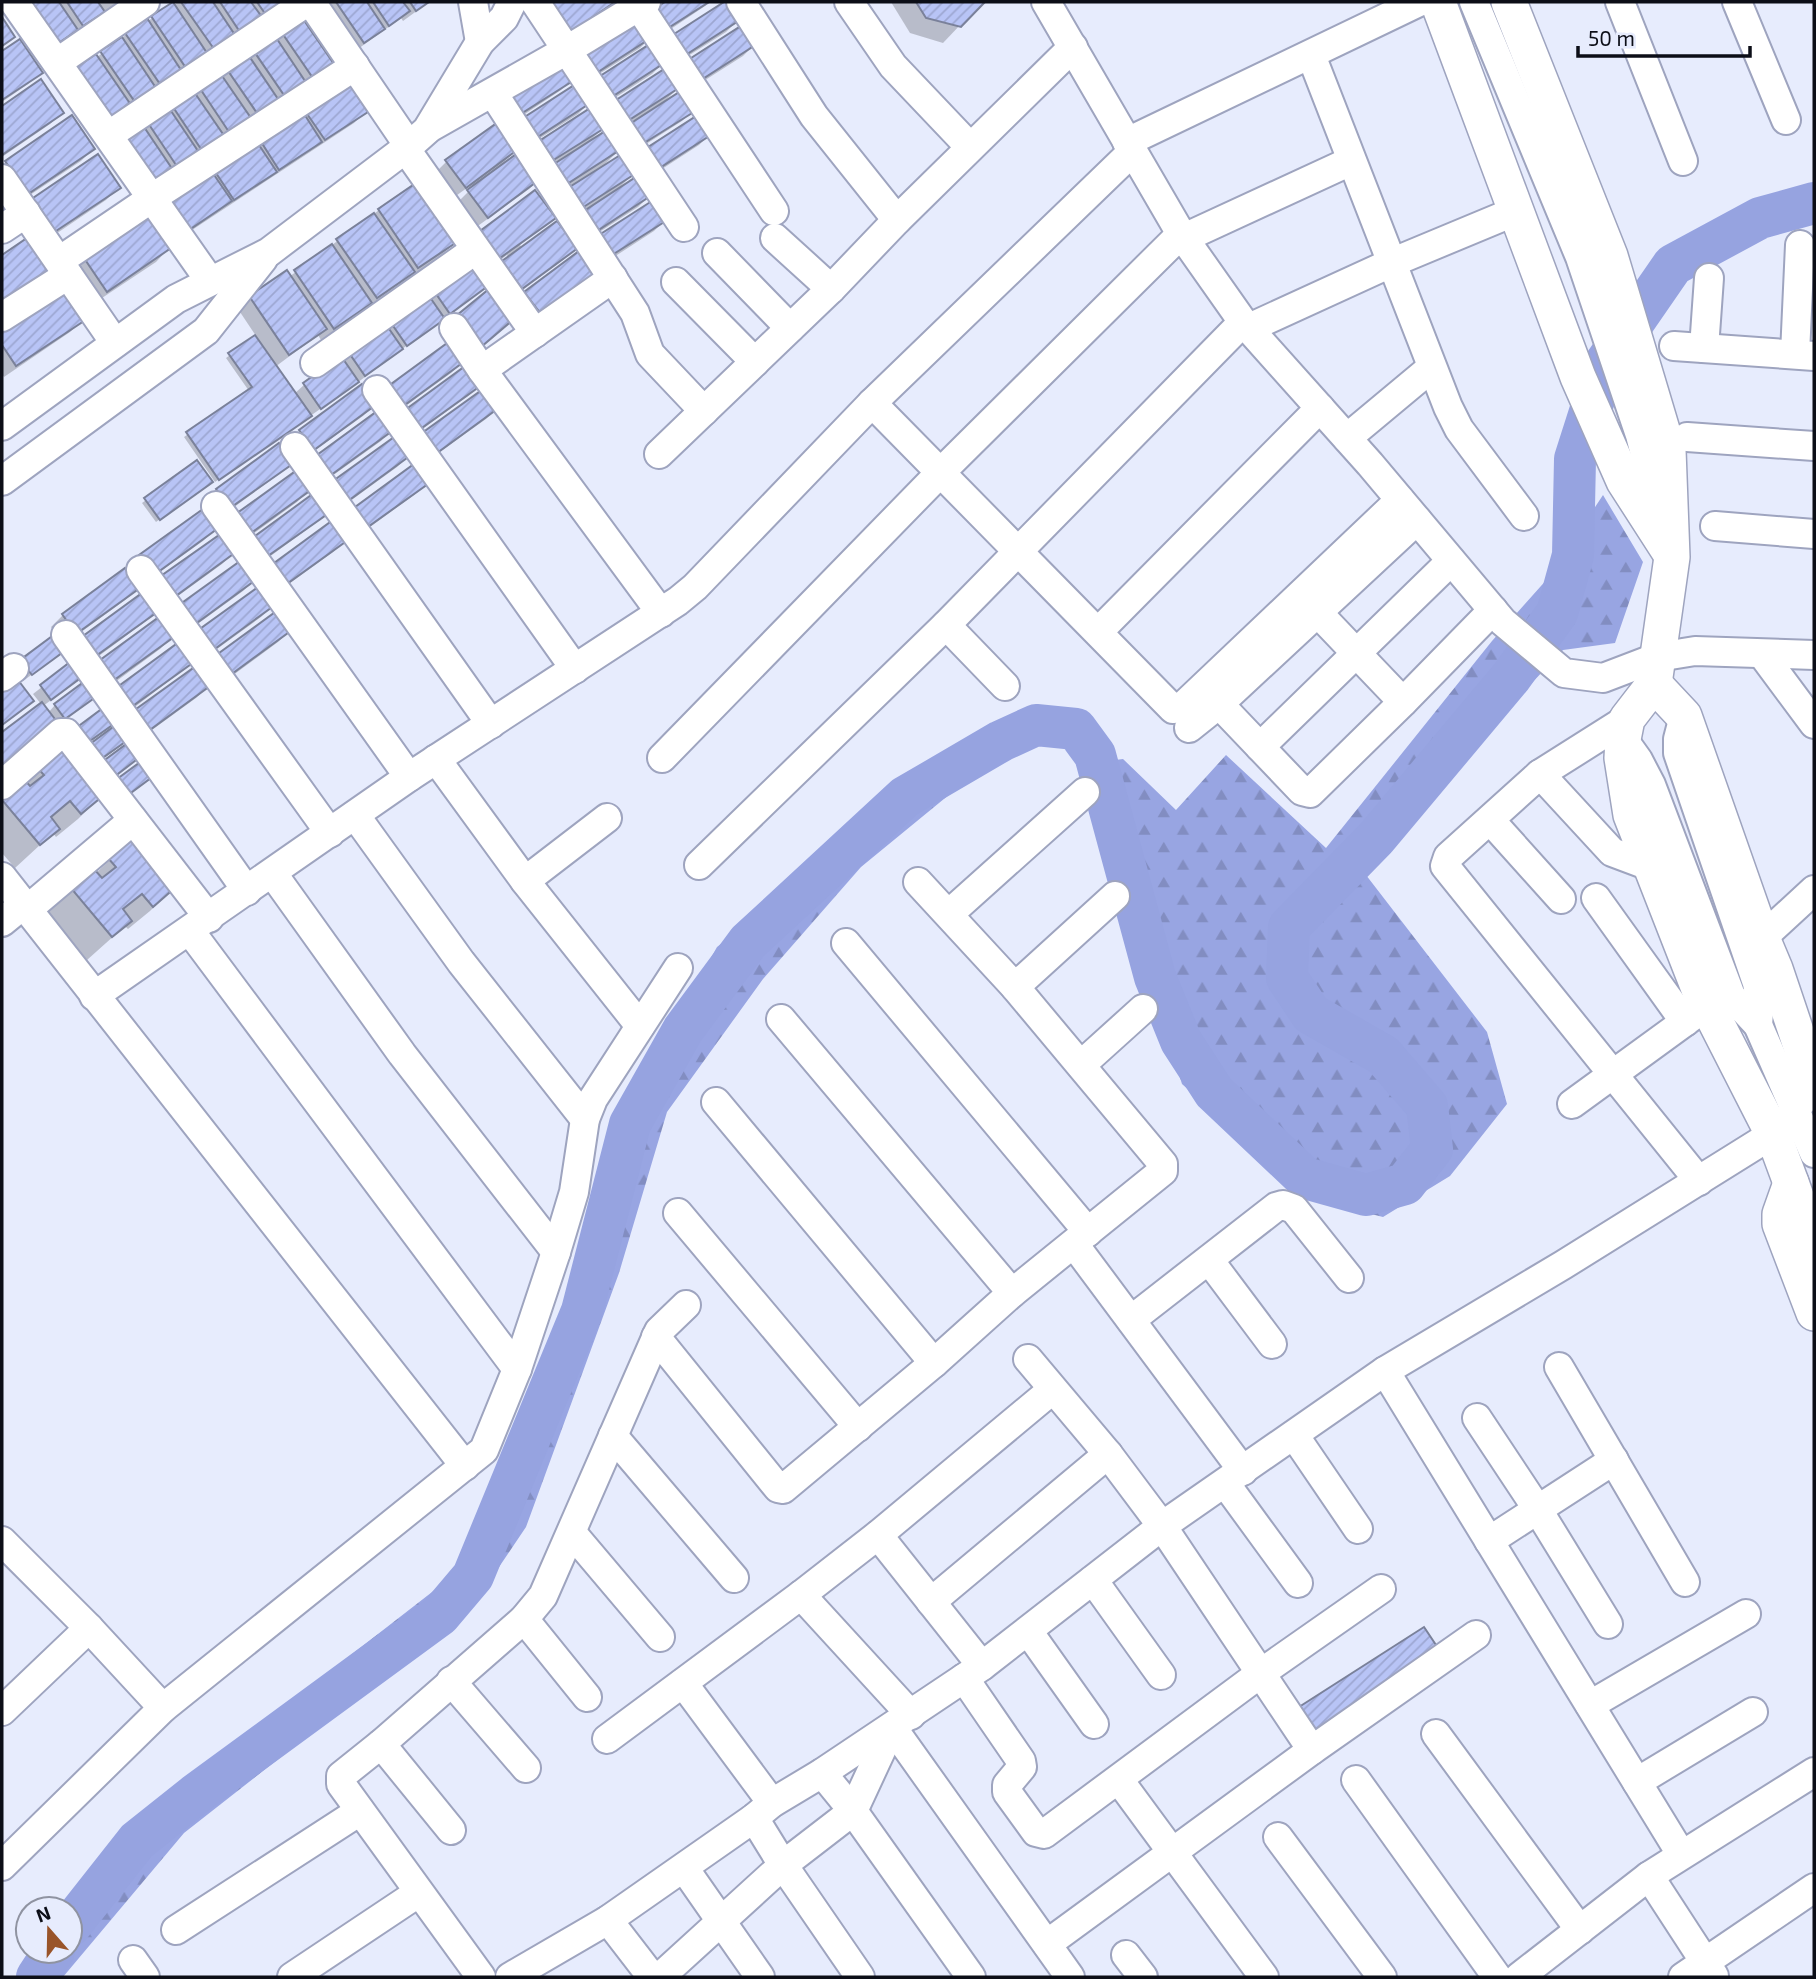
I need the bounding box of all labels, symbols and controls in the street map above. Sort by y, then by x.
scale bar [1578,14,1750,58]
text: 50 m [1588,25,1635,50]
north arrow [14,1895,84,1965]
text: N [33,1900,53,1927]

